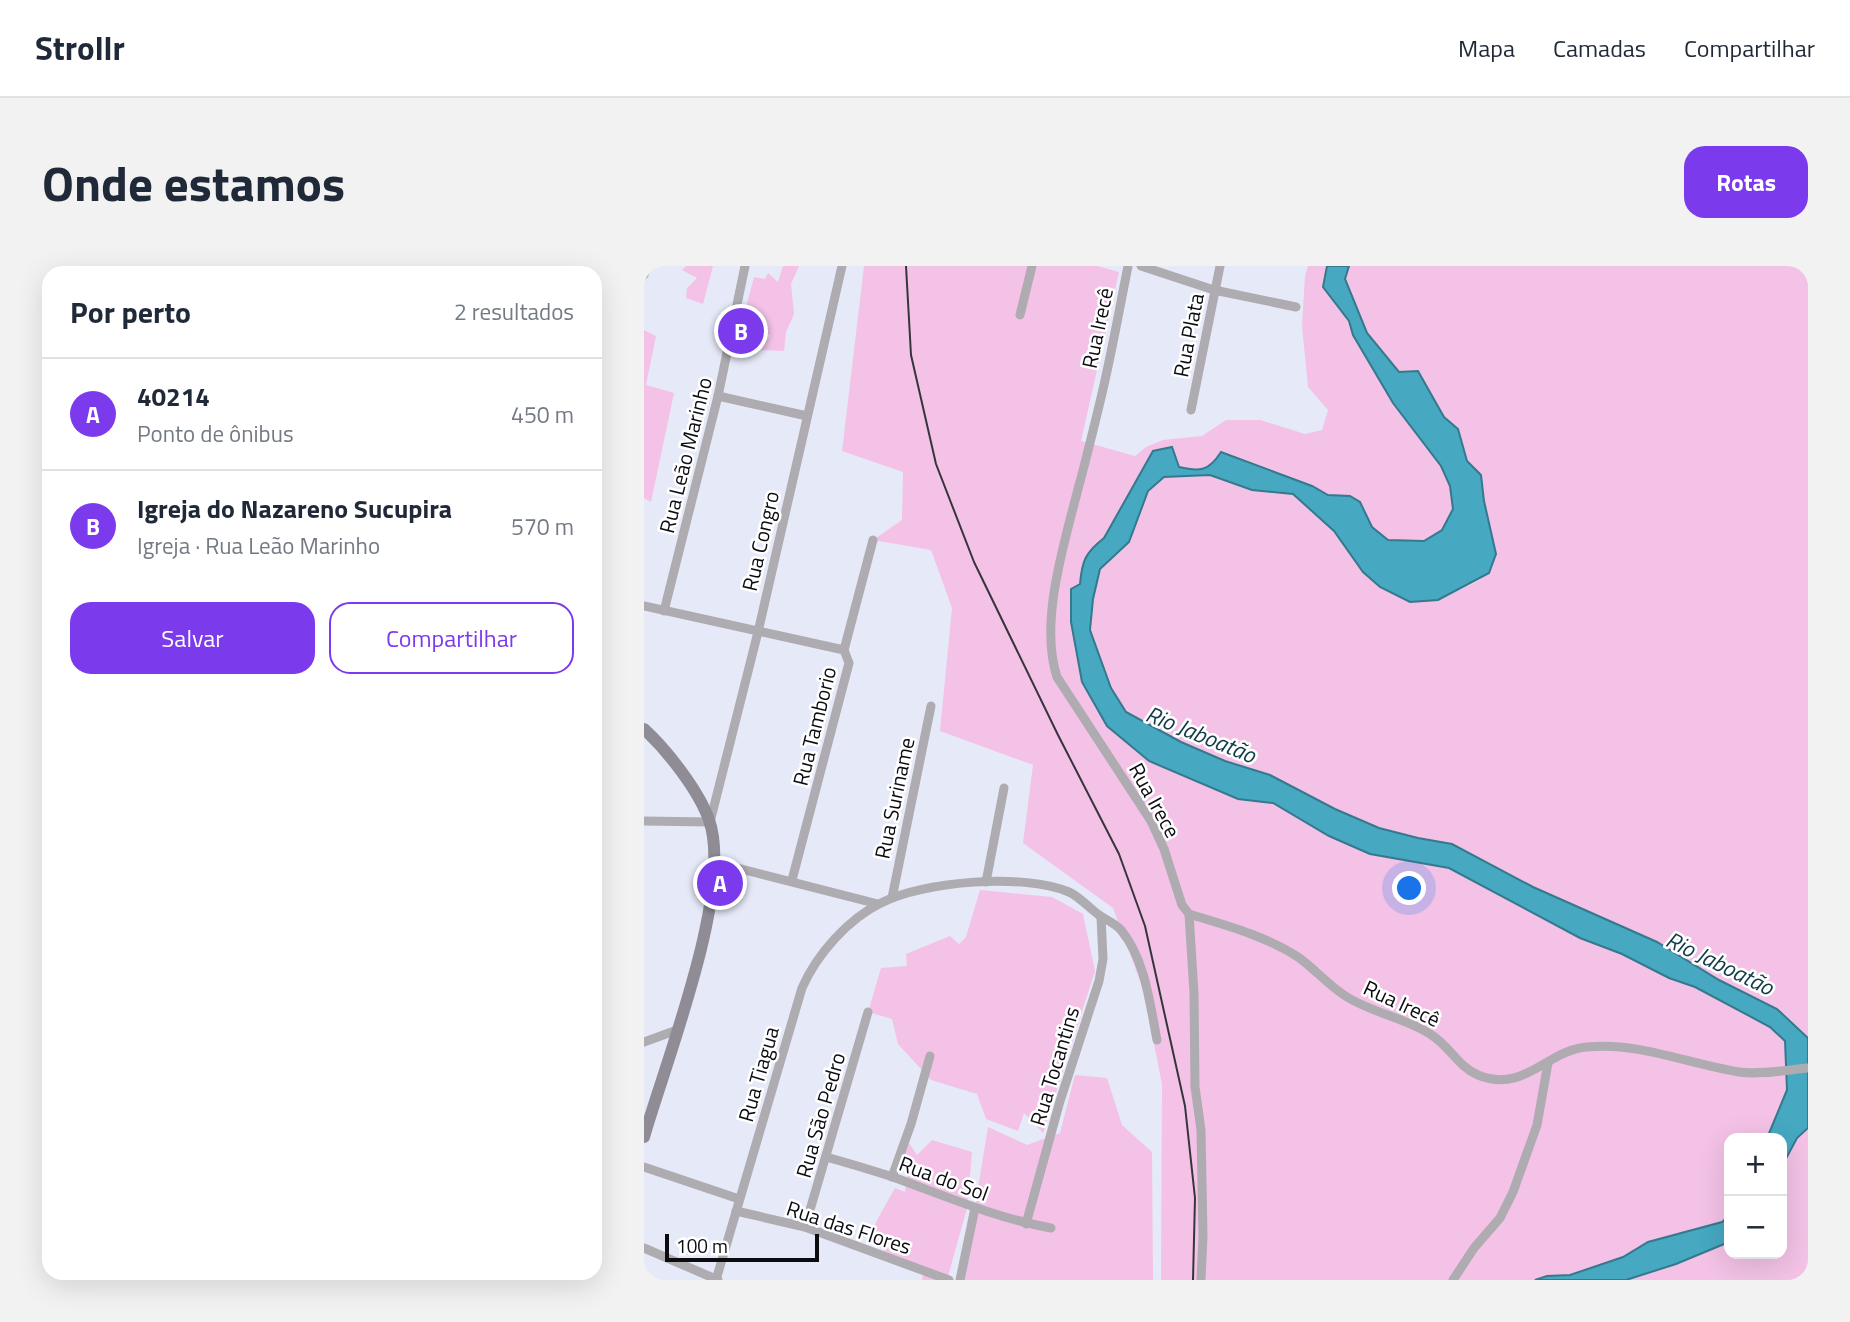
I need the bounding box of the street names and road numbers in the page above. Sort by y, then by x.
street label: Rua Irecê [1073,285,1121,371]
street label: Rua Plata [1164,290,1212,380]
street label: Rua Leão Marinho [650,374,720,536]
street label: Rua Congro [733,488,787,594]
street label: Rua Tamborio [784,663,844,789]
street label: Rua Suriname [866,734,922,862]
street label: Rua Irece [1121,757,1189,843]
street label: Rua Irecê [1358,971,1446,1035]
street label: Rua Tocantins [1021,1002,1087,1130]
street label: Rua Tiagua [729,1022,787,1125]
street label: Rua São Pedro [787,1049,853,1181]
street label: Rua do Sol [895,1147,993,1209]
street label: Rua das Flores [782,1192,916,1262]

